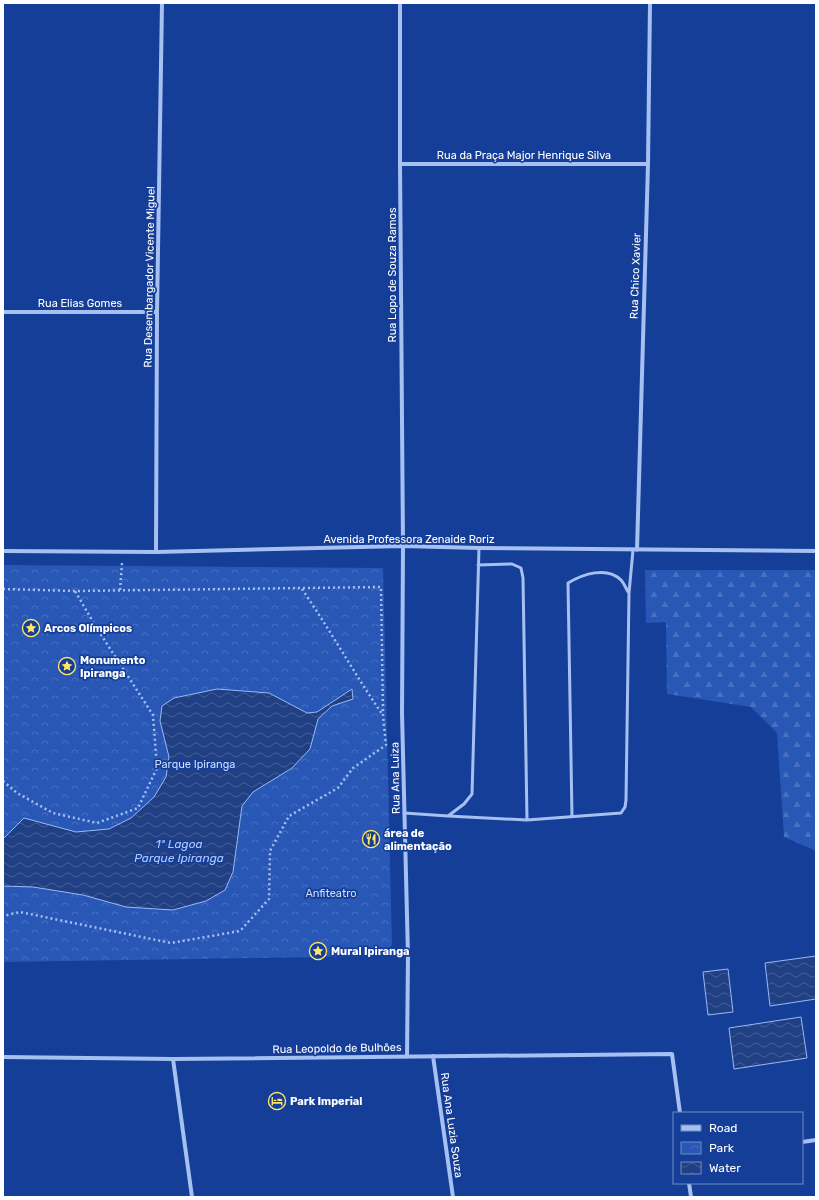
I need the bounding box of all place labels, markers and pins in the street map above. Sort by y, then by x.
place icon: Arcos Olímpicos [21,618,41,638]
place label: Arcos Olímpicos [44,622,132,635]
place label: Monumento Ipiranga [80,654,146,680]
place icon: Monumento Ipiranga [57,656,77,676]
place label: área de alimentação [384,827,452,853]
restaurant icon: área de alimentação [361,829,381,849]
place icon: Mural Ipiranga [308,941,328,961]
place label: Mural Ipiranga [331,945,410,958]
hotel icon: Park Imperial [267,1091,287,1111]
place label: Park Imperial [290,1095,362,1108]

